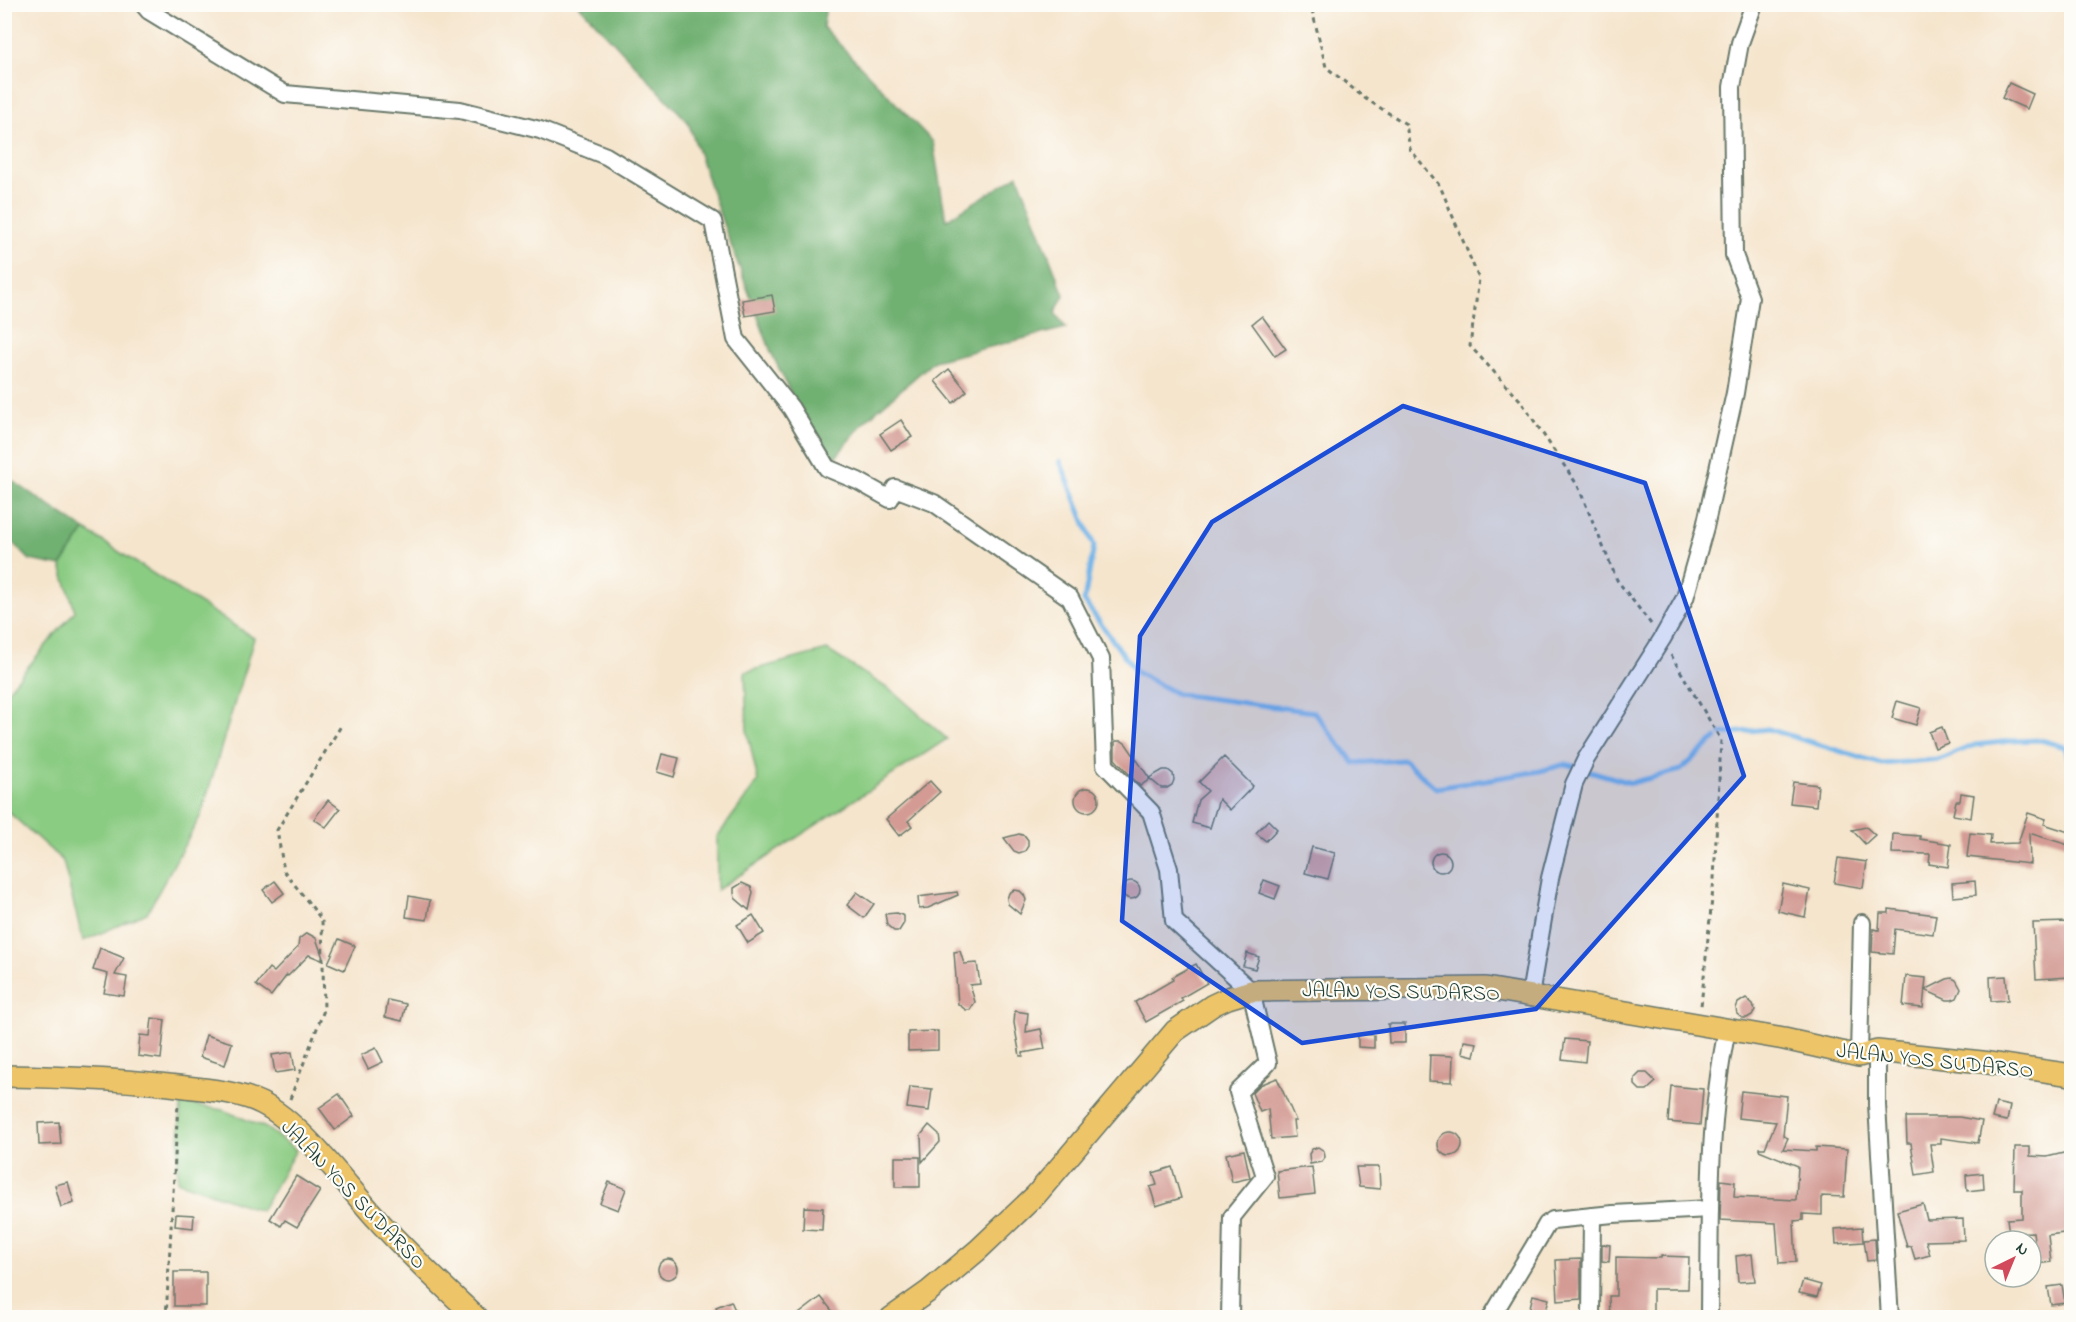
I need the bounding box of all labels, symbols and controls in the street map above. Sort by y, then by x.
street label: JALAN YOS SUDARSO [1302,976,1500,1010]
street label: JALAN YOS SUDARSO [1835,1037,2035,1087]
street label: JALAN YOS SUDARSO [273,1114,432,1277]
north arrow [1983,1229,2043,1289]
text: N [2010,1237,2034,1262]

